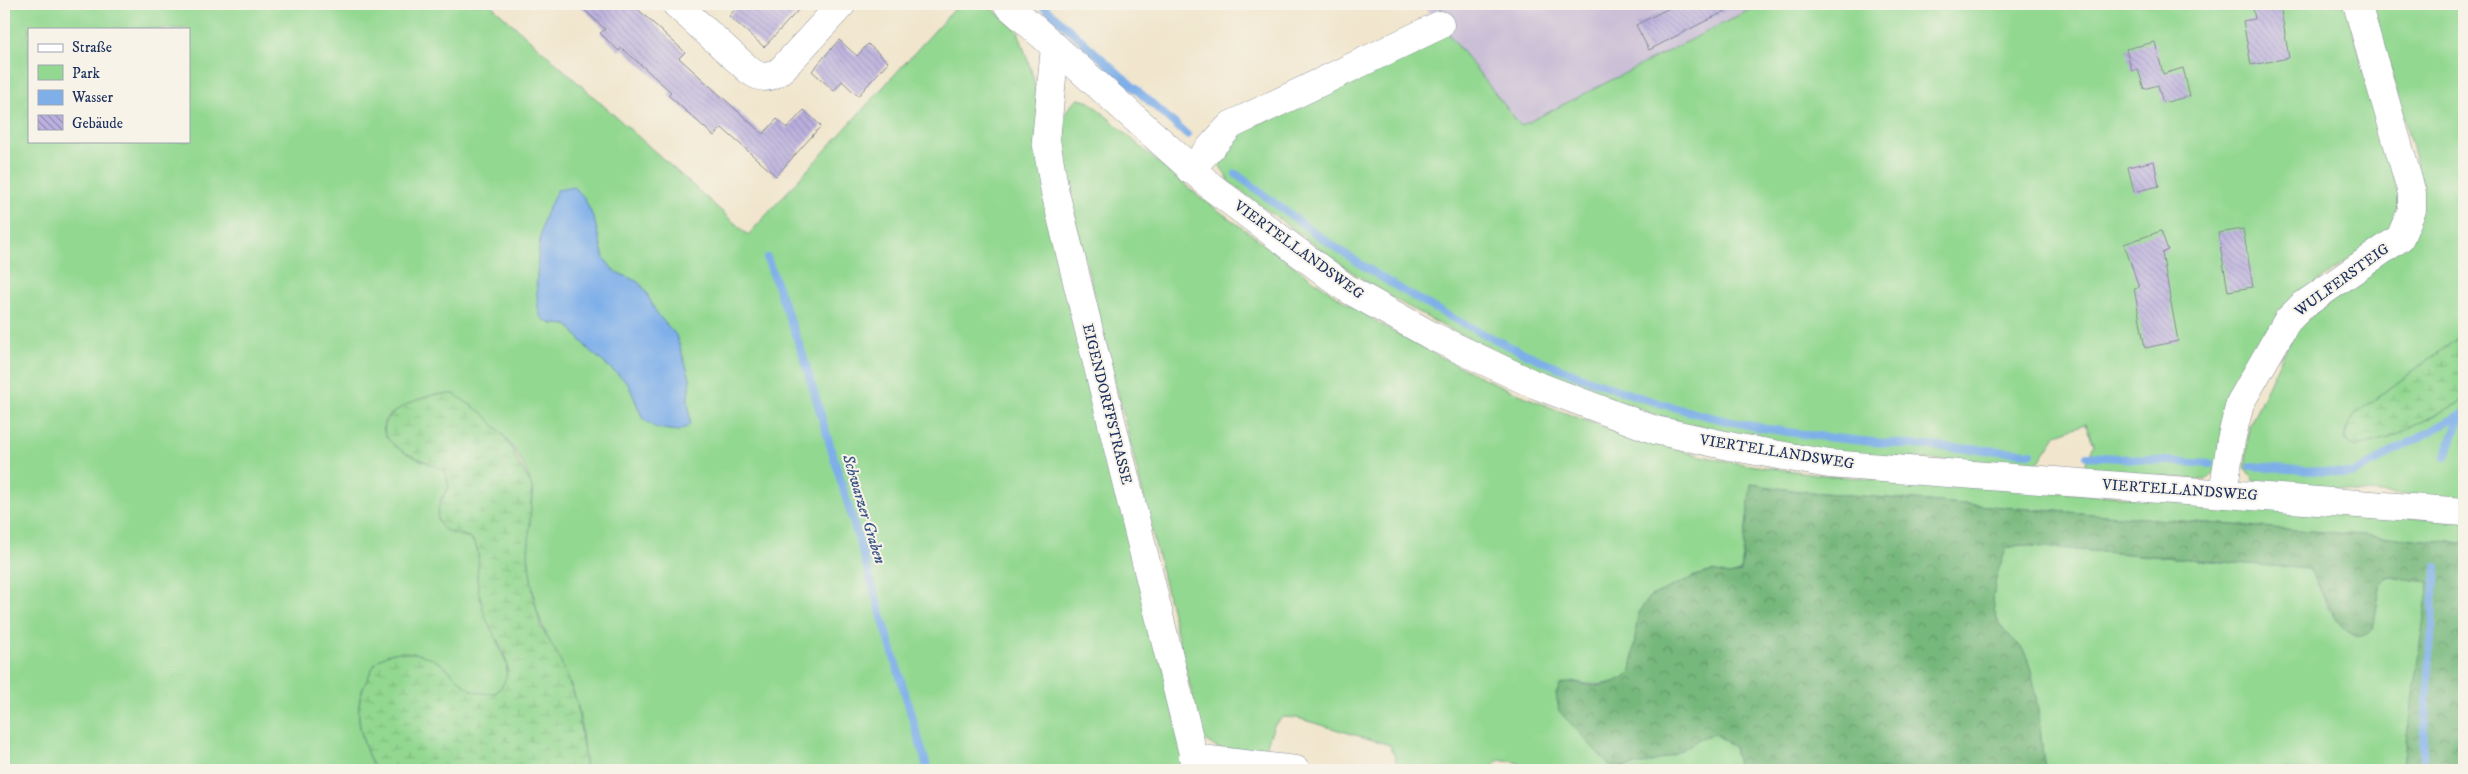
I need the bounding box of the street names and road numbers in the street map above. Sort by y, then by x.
street label: VIERTELLANDSWEG [1230,196,1368,304]
street label: WULFERSTEIG [2290,239,2393,321]
street label: EIGENDORFFSTRASSE [1078,322,1136,487]
street label: VIERTELLANDSWEG [1698,430,1856,474]
street label: VIERTELLANDSWEG [2101,475,2259,505]

